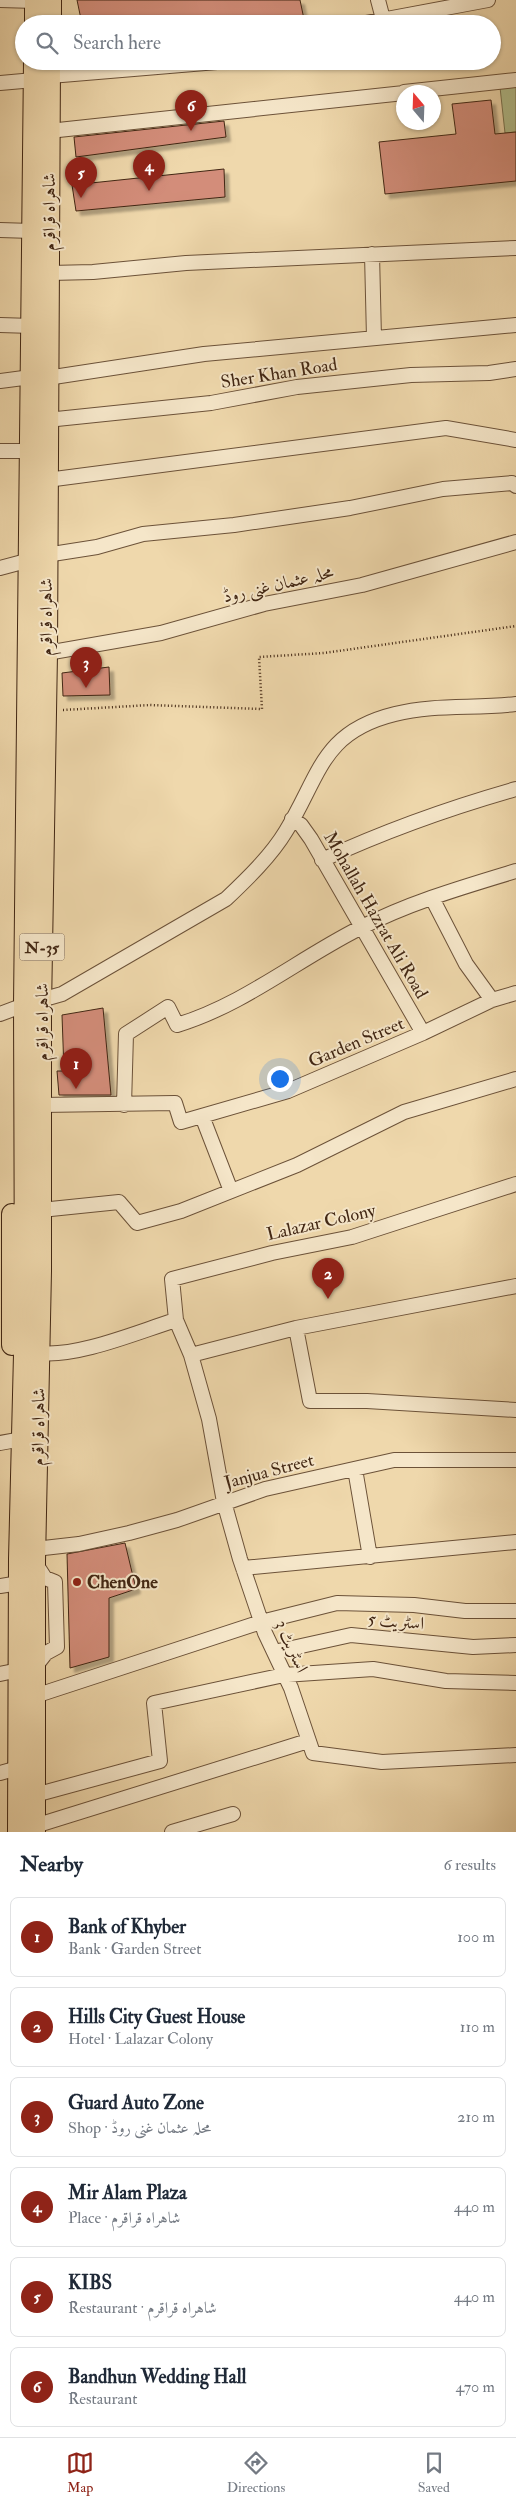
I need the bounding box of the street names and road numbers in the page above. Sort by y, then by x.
street label: شاہراہ قراقرم [38,173,65,251]
street label: Sher Khan Road [219,353,339,394]
street label: محلہ عثمان غنی روڈ [221,561,336,609]
street label: شاہراہ قراقرم [35,578,62,656]
street label: Mohallah Hazrat Ali Road [318,828,433,1003]
road number: N-35 [20,934,64,960]
street label: شاہراہ قراقرم [31,983,58,1061]
street label: Garden Street [305,1012,408,1073]
street label: Lalazar Colony [264,1199,379,1246]
street label: شاہراہ قراقرم [26,1388,55,1466]
street label: Janjua Street [221,1448,316,1495]
street label: اسٹریٹ 5 [367,1608,425,1635]
street label: اسٹریٹ 3 [270,1616,313,1676]

